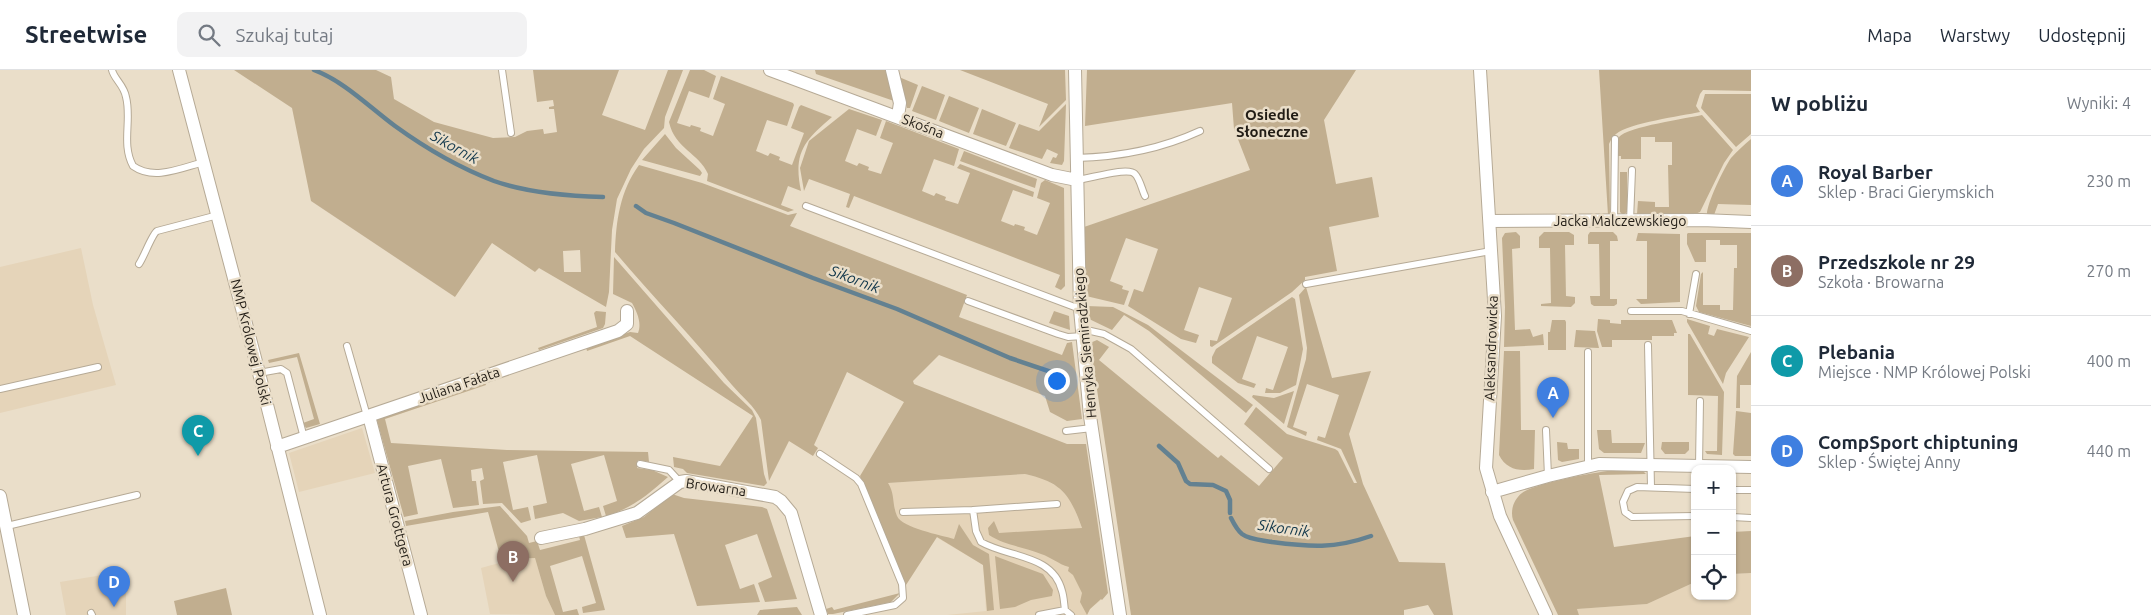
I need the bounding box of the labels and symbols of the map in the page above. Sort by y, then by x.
district label: Osiedle Słoneczne [1236,106,1308,140]
street label: Skośna [900,111,946,141]
water label: Sikornik [427,126,482,167]
street label: Jacka Malczewskiego [1553,213,1687,229]
water label: Sikornik [827,261,883,296]
street label: Henryka Siemiradzkiego [1070,267,1100,419]
street label: NMP Królowej Polski [228,277,274,407]
street label: Aleksandrowicka [1481,295,1501,401]
street label: Juliana Fałata [416,364,502,406]
your location [1044,368,1070,394]
pin: A [1537,377,1569,418]
pin: C [182,415,214,456]
street label: Artura Grottgera [374,462,416,568]
street label: Browarna [685,475,747,499]
water label: Sikornik [1256,516,1311,540]
pin: B [497,541,529,582]
pin: D [98,566,130,607]

